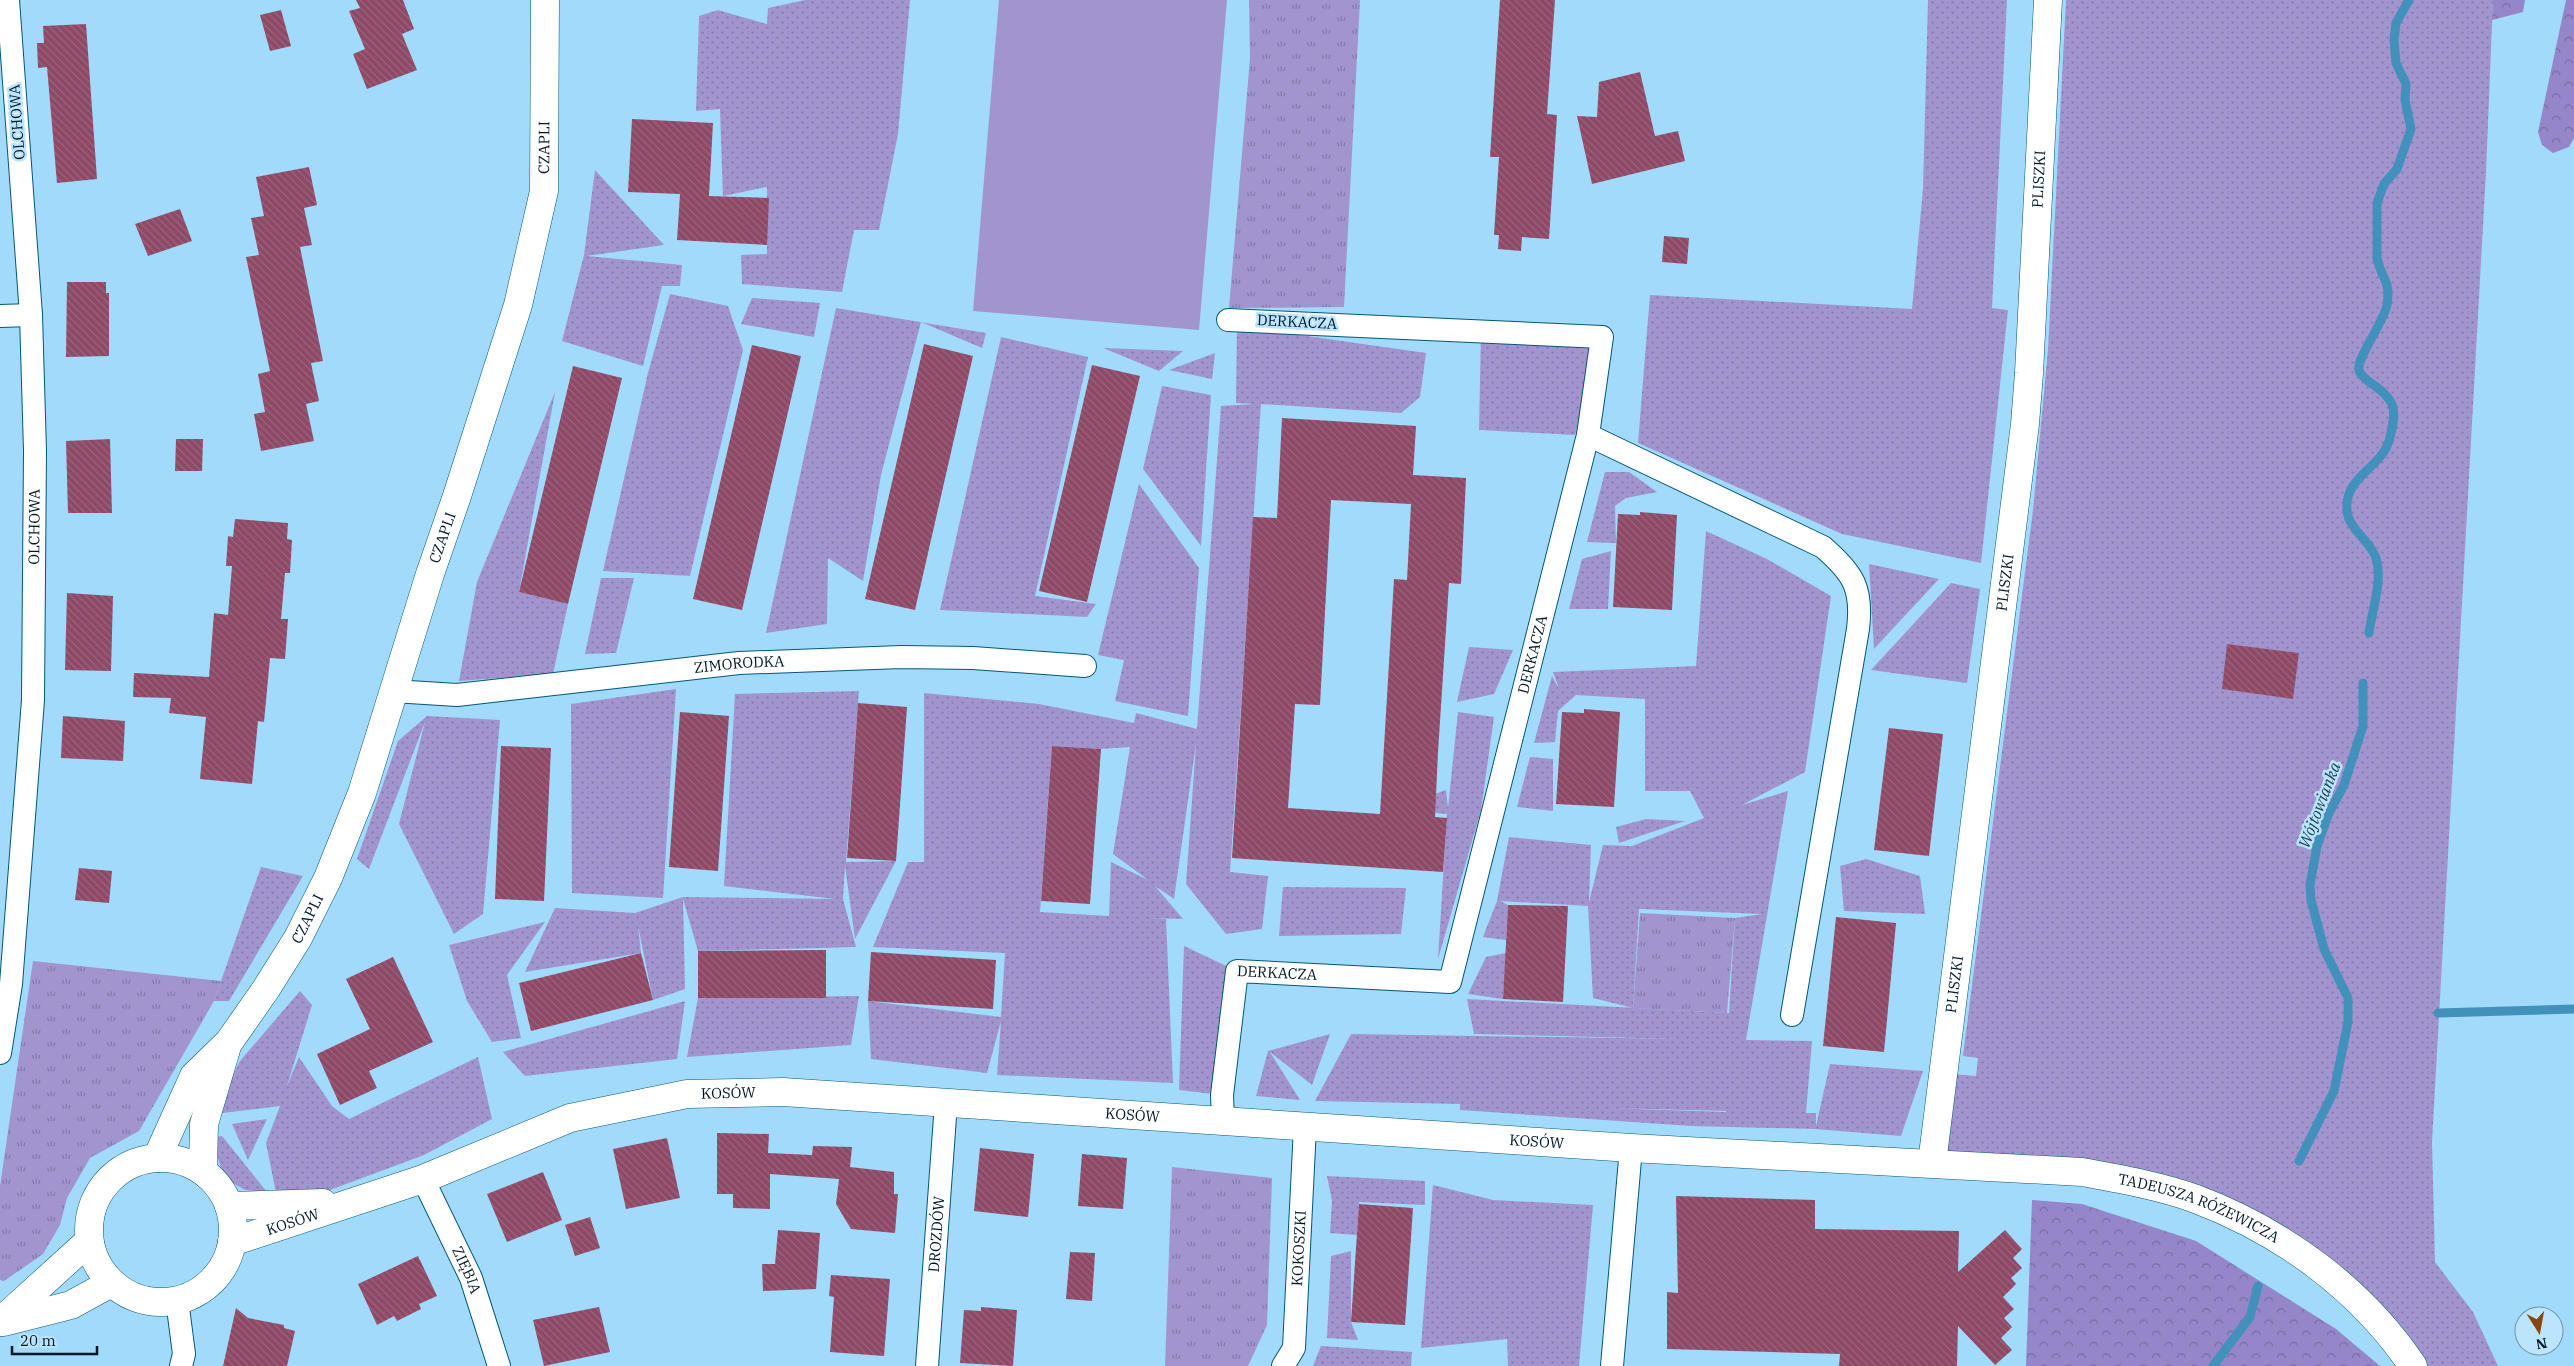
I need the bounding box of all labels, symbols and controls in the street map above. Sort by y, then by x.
street label: OLCHOWA [4,83,29,160]
street label: CZAPLI [534,121,553,174]
street label: PLISZKI [2027,150,2049,209]
street label: DERKACZA [1256,310,1338,333]
street label: OLCHOWA [24,488,44,565]
street label: CZAPLI [424,509,460,566]
street label: PLISZKI [1992,553,2018,612]
street label: DERKACZA [1513,612,1551,696]
street label: ZIMORODKA [693,651,785,677]
water label: Wójtowianka [2293,759,2345,851]
street label: CZAPLI [287,891,327,947]
street label: PLISZKI [1941,955,1967,1014]
street label: DERKACZA [1236,961,1318,984]
street label: KOSÓW [701,1083,756,1103]
street label: KOSÓW [1105,1103,1161,1126]
street label: KOSÓW [1509,1130,1565,1153]
street label: TADEUSZA RÓŻEWICZA [2117,1169,2284,1247]
street label: DROZDÓW [924,1195,948,1273]
street label: KOSÓW [264,1204,322,1239]
street label: KOKOSZKI [1287,1210,1310,1287]
street label: ZIĘBIA [448,1243,486,1297]
north arrow [2514,1306,2564,1356]
scale bar [12,1324,98,1356]
text: 20 m [20,1331,56,1350]
text: N [2534,1334,2549,1354]

